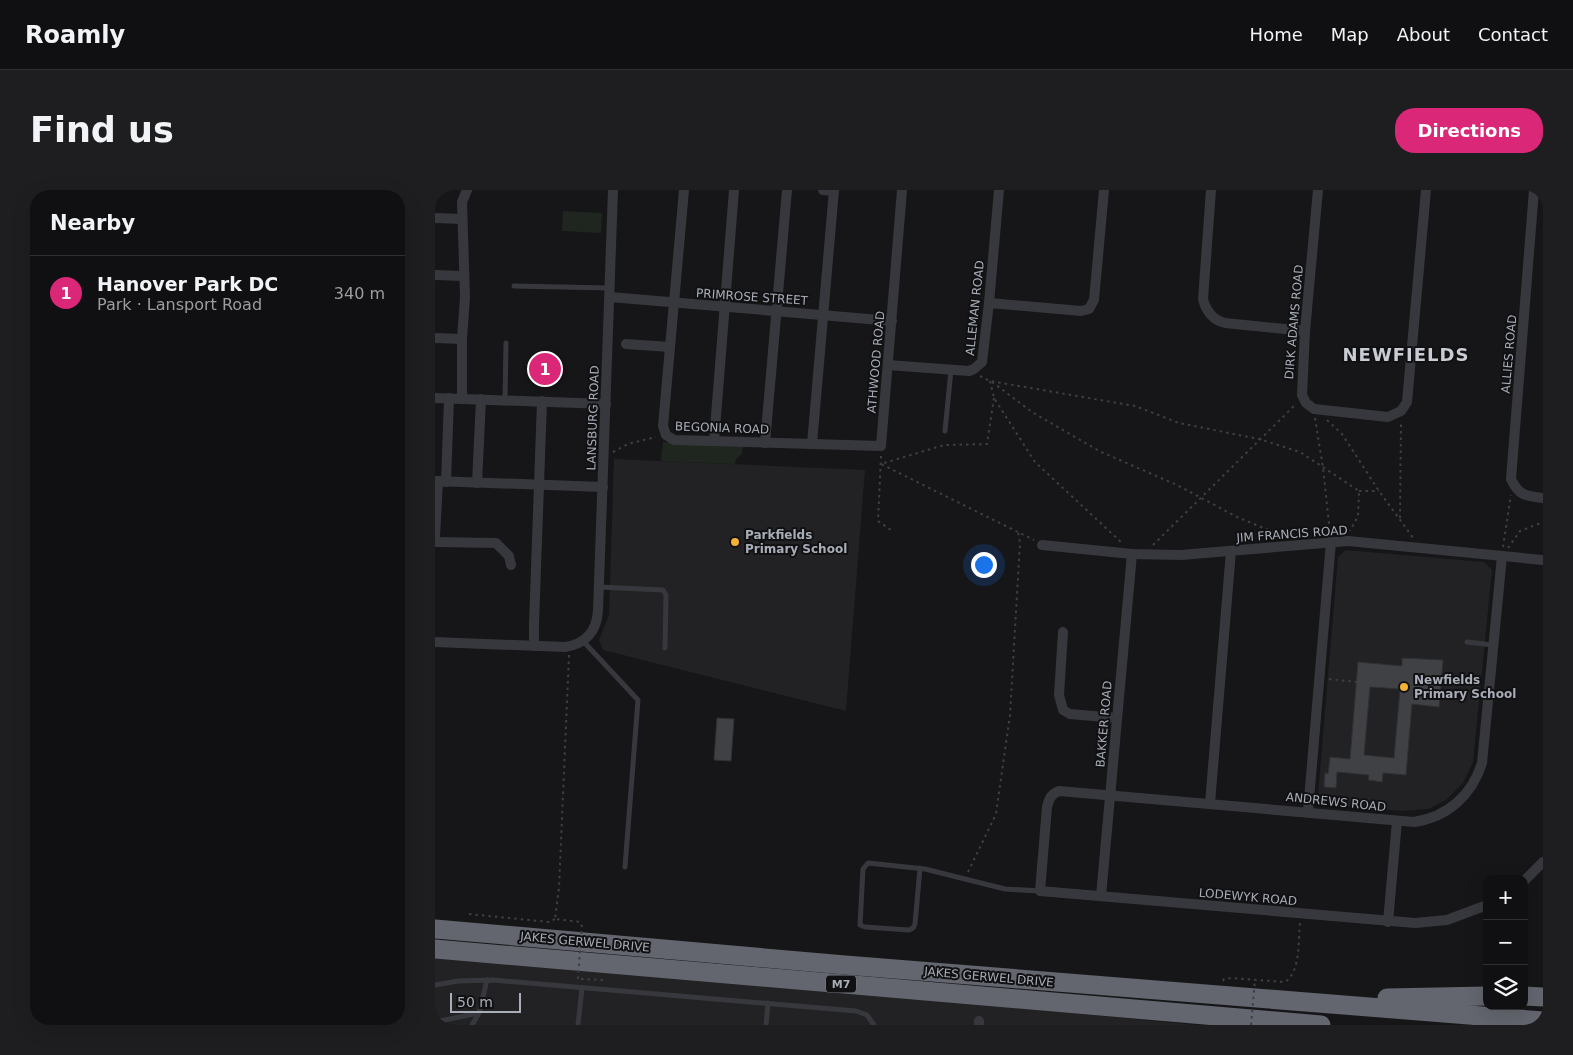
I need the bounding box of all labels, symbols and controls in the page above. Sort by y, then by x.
text: Roamly [25,21,125,49]
text: Home [1250,24,1303,45]
text: Map [1331,24,1369,45]
text: About [1397,24,1450,45]
text: Contact [1478,24,1548,45]
button: Directions [1395,108,1543,153]
text: Find us [30,110,174,150]
text: Nearby [50,211,135,235]
street label: ALLEMAN ROAD [963,260,987,356]
street label: DIRK ADAMS ROAD [1282,264,1306,380]
text: Hanover Park DC [97,273,278,295]
text: 1 [60,284,72,303]
text: 340 m [334,284,385,303]
street label: PRIMROSE STREET [696,286,809,308]
text: Park · Lansport Road [97,295,262,314]
street label: ATHWOOD ROAD [865,310,887,414]
street label: ALLIES ROAD [1499,314,1519,394]
district label: NEWFIELDS [1343,344,1469,365]
pin: 1 [529,350,561,388]
street label: LANSBURG ROAD [584,365,602,471]
street label: BEGONIA ROAD [675,419,769,437]
street label: JIM FRANCIS ROAD [1235,523,1348,545]
place label: Parkfields Primary School [745,528,847,556]
marker: Parkfields Primary School [729,536,741,548]
your location [971,552,997,578]
place label: Newfields Primary School [1414,673,1516,701]
street label: BAKKER ROAD [1093,680,1115,768]
marker: Newfields Primary School [1398,681,1410,693]
street label: ANDREWS ROAD [1285,790,1387,814]
map controls [1483,875,1528,1010]
button: + [1483,875,1528,920]
street label: LODEWYK ROAD [1198,886,1298,908]
button: − [1483,920,1528,965]
street label: JAKES GERWEL DRIVE [519,929,650,955]
street label: JAKES GERWEL DRIVE [923,964,1054,990]
button: layers [1483,965,1528,1010]
road number: M7 [826,976,856,992]
scale bar [450,990,521,1013]
text: 50 m [457,994,493,1010]

